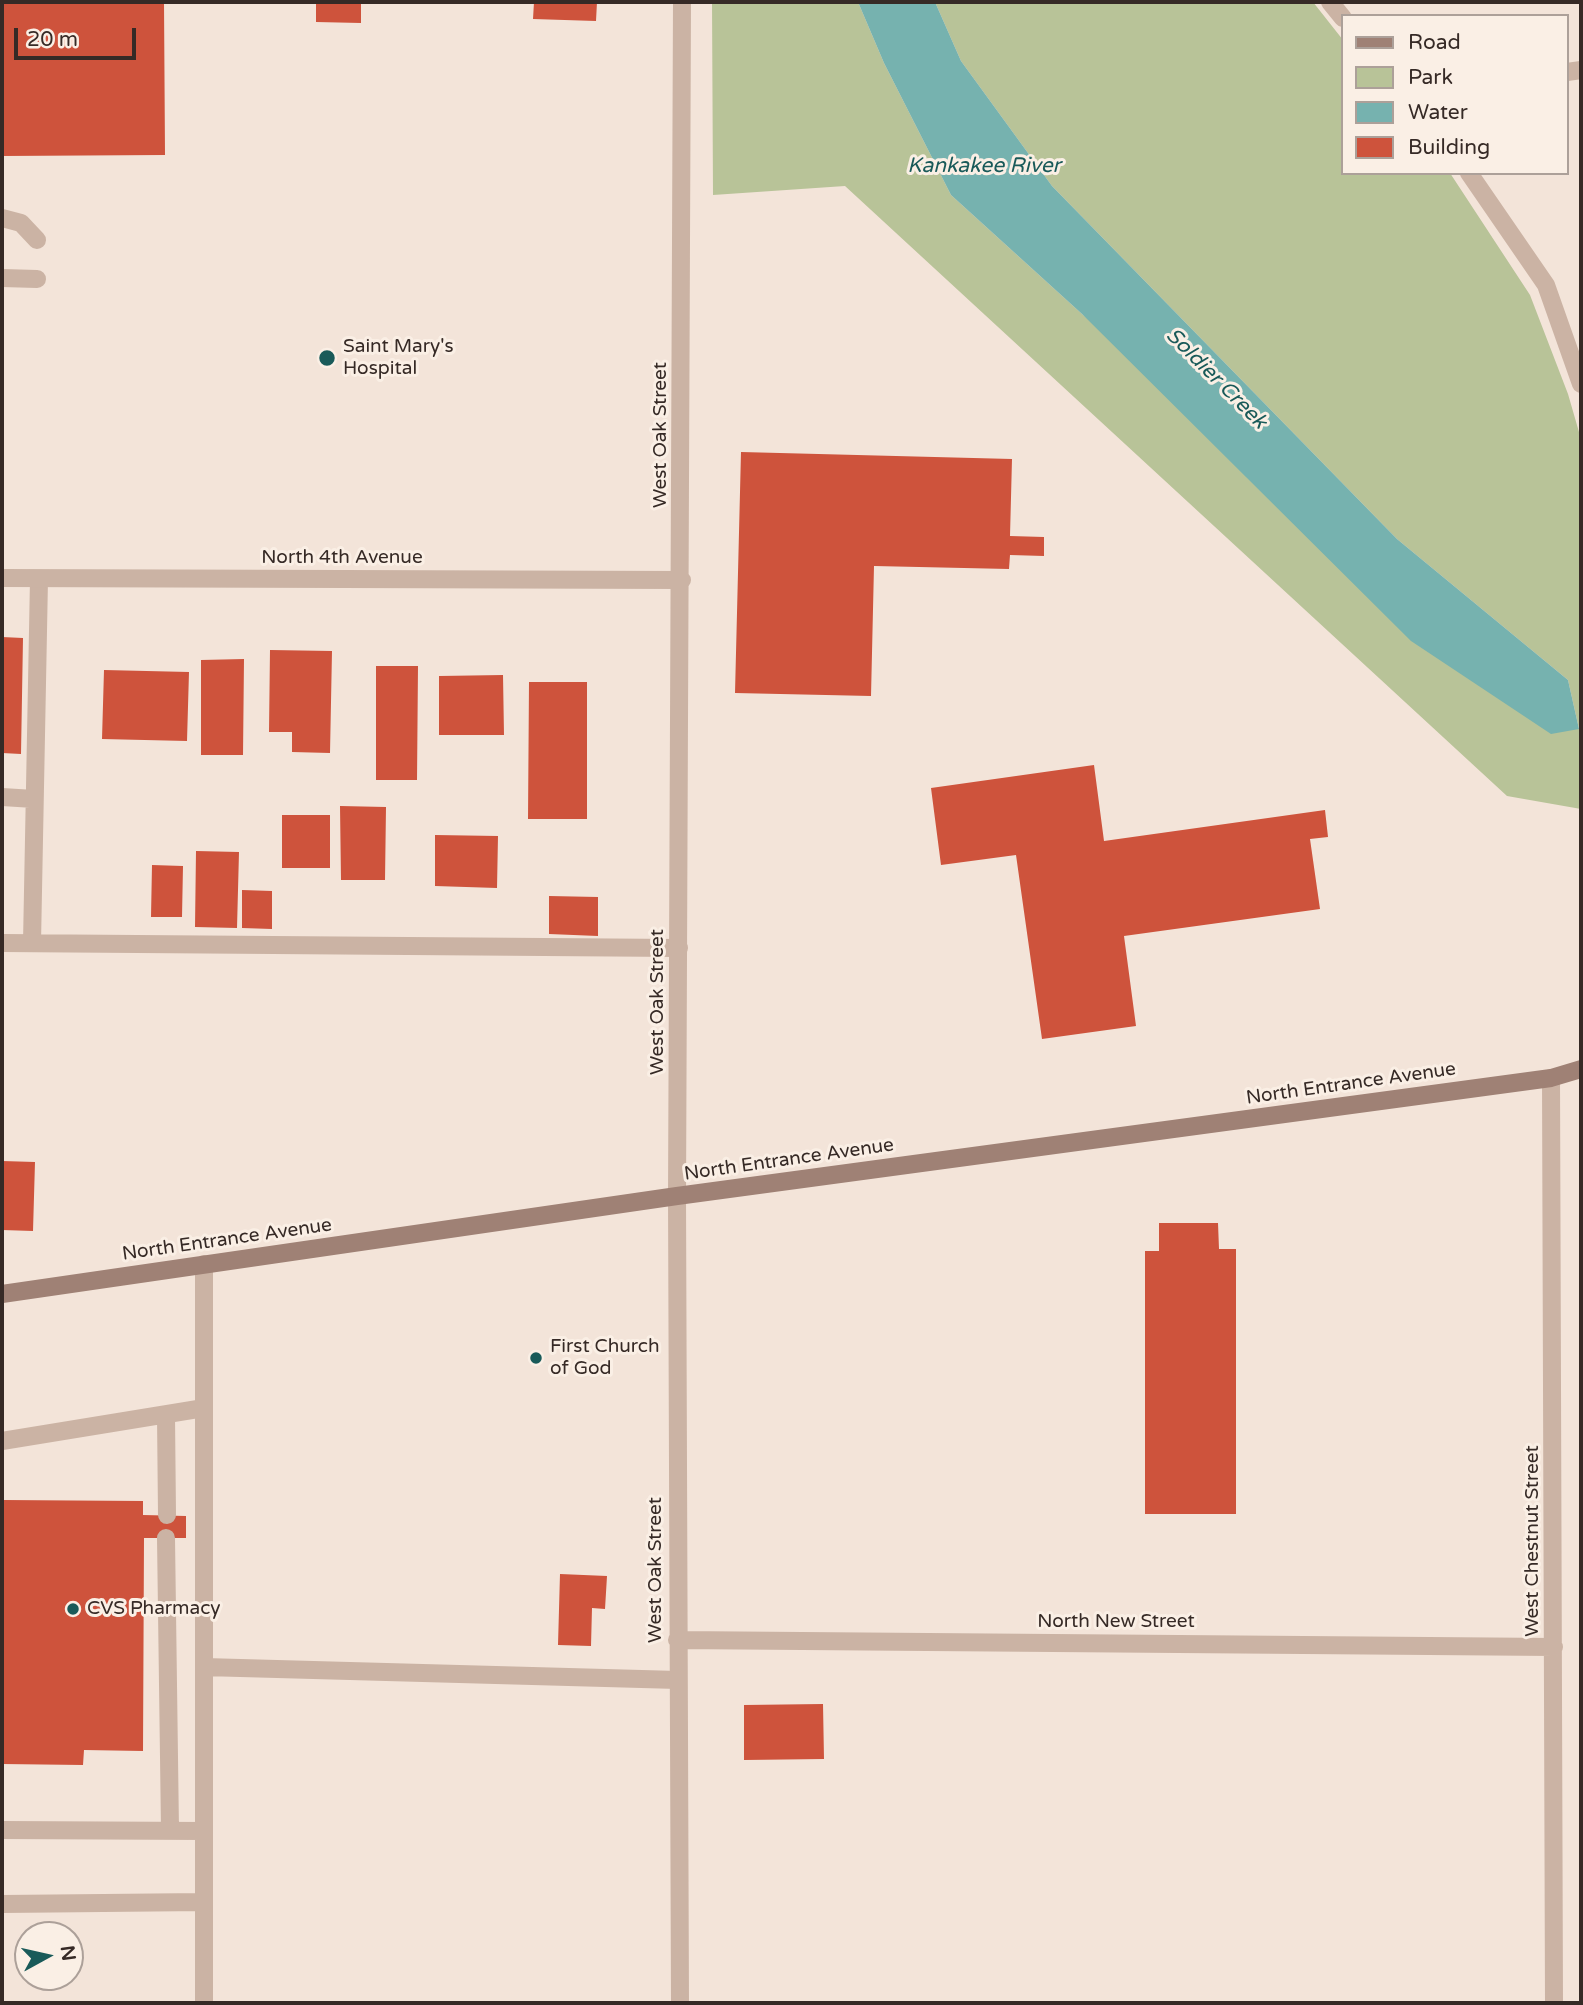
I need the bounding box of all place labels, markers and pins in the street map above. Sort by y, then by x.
place label: Saint Mary's Hospital [343,336,454,380]
marker: Saint Mary's Hospital [317,348,337,368]
place label: First Church of God [550,1336,660,1380]
marker: First Church of God [528,1350,544,1366]
place label: CVS Pharmacy [87,1598,221,1620]
marker: CVS Pharmacy [65,1601,81,1617]

